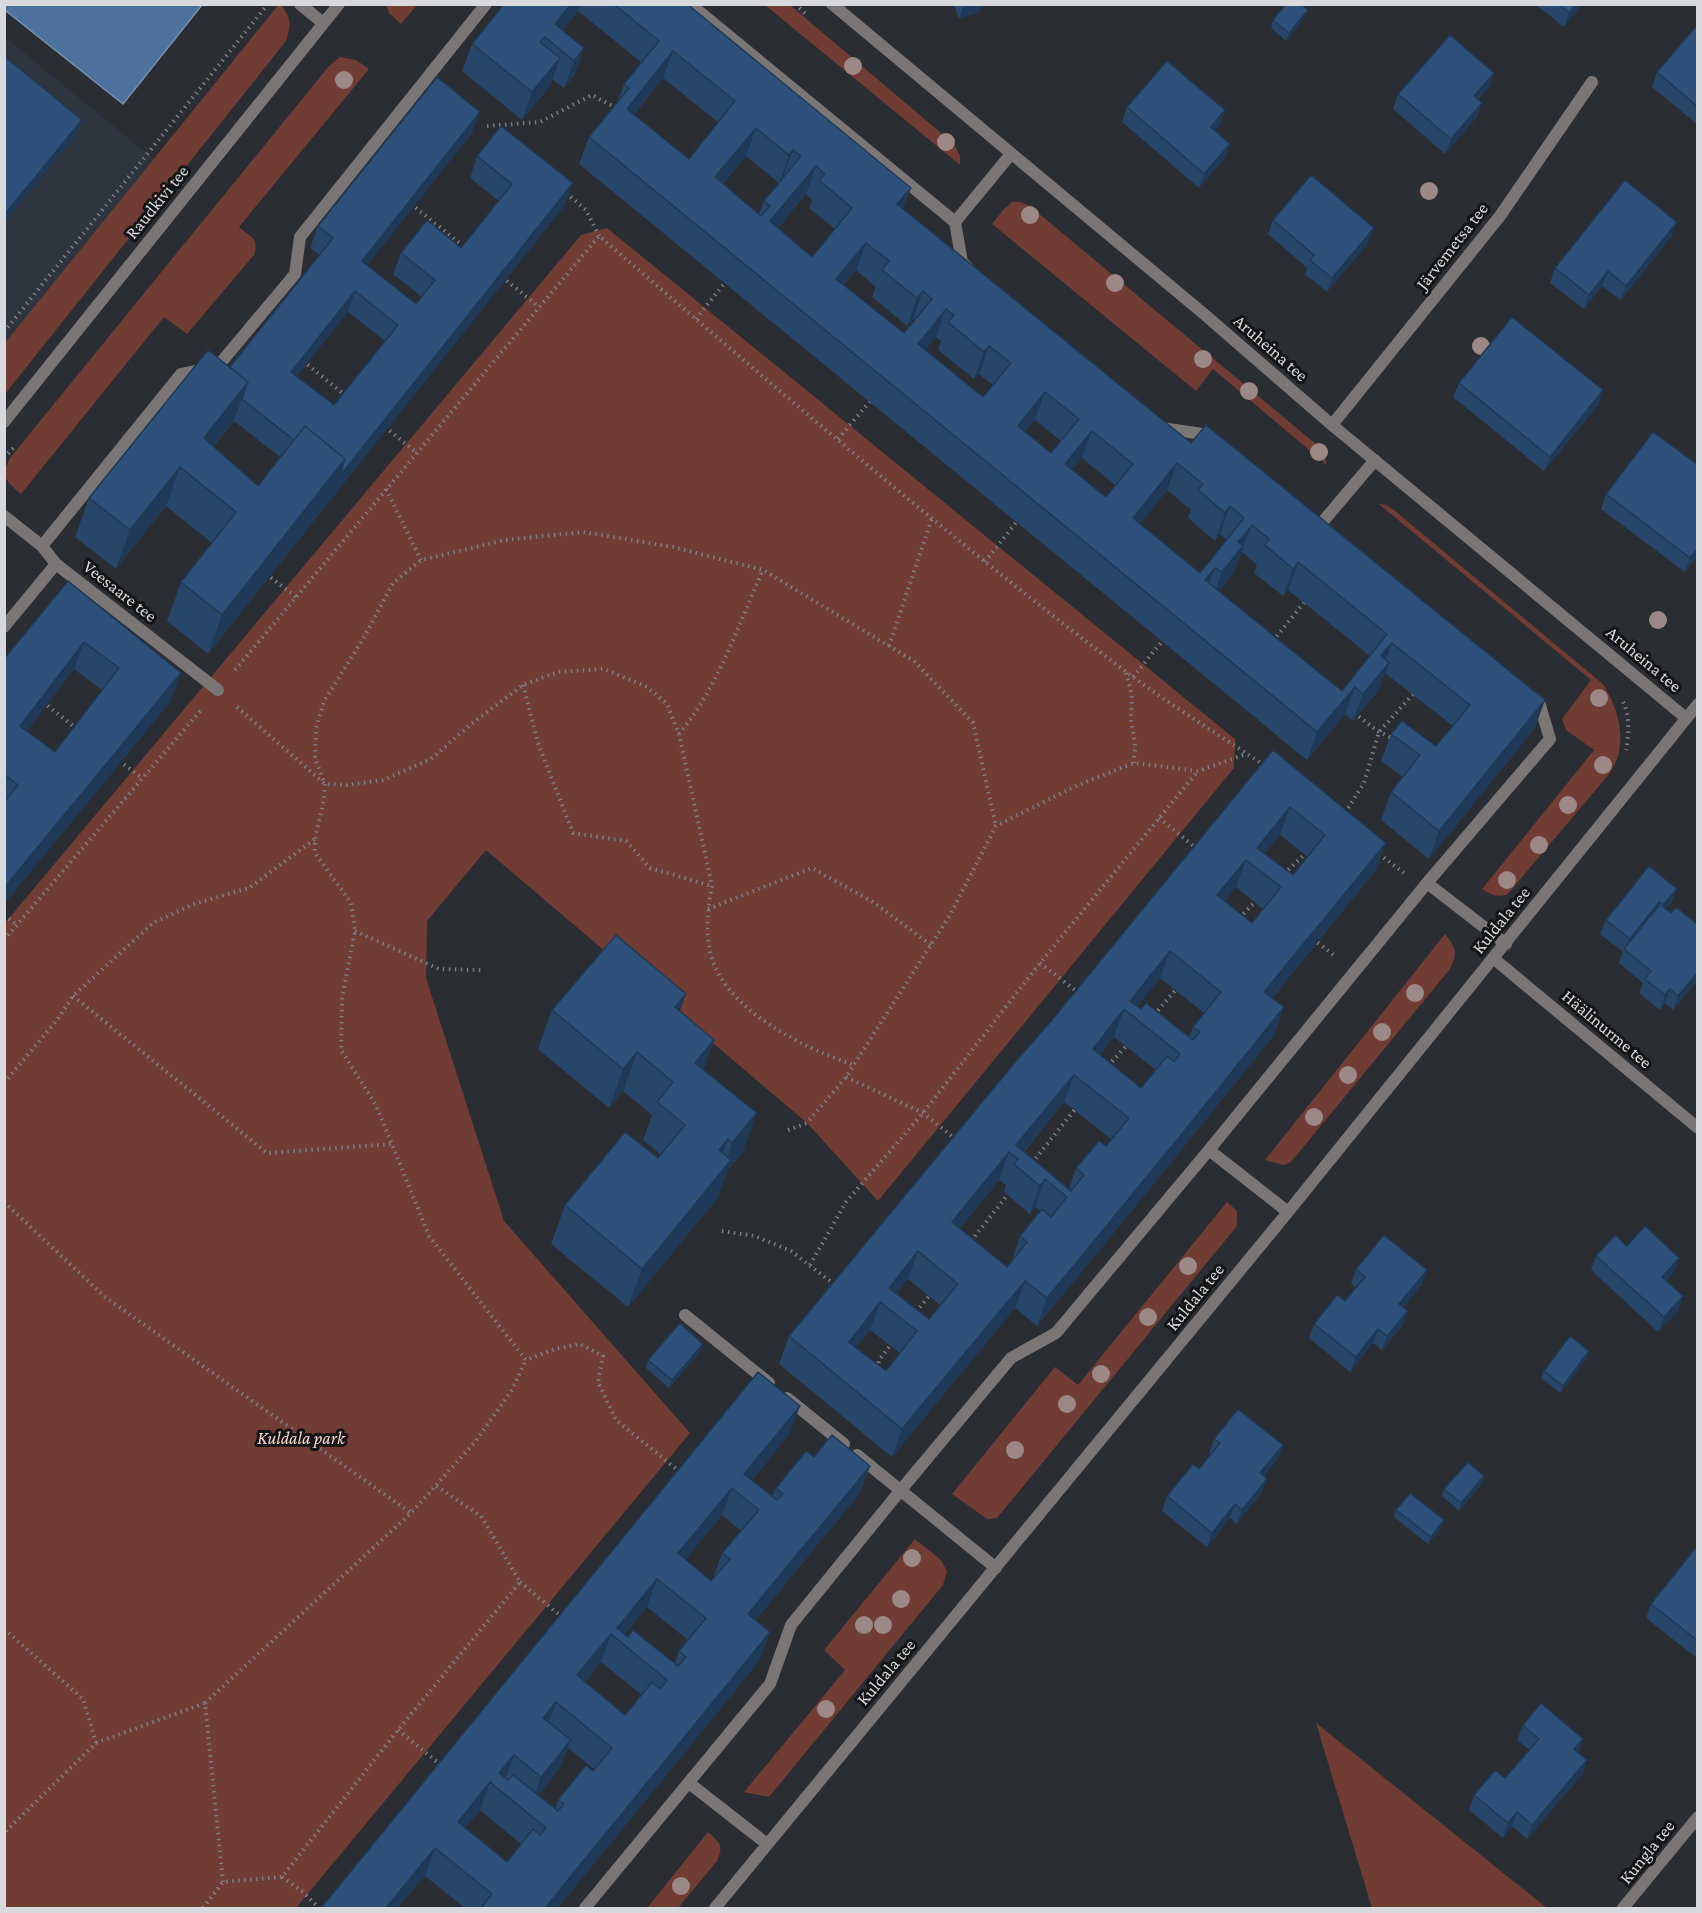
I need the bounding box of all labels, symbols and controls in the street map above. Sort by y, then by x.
street label: Raudkivi tee [121,161,193,243]
street label: Järvemetsa tee [1411,199,1492,295]
street label: Aruheina tee [1230,310,1312,386]
street label: Veesaare tee [79,556,161,626]
street label: Aruheina tee [1603,622,1686,696]
street label: Kuldala tee [1468,882,1534,957]
street label: Häälinurme tee [1558,986,1656,1072]
street label: Kuldala tee [1162,1259,1228,1334]
park label: Kuldala park [257,1428,346,1448]
street label: Kuldala tee [853,1635,919,1709]
street label: Kungla tee [1615,1816,1679,1888]

